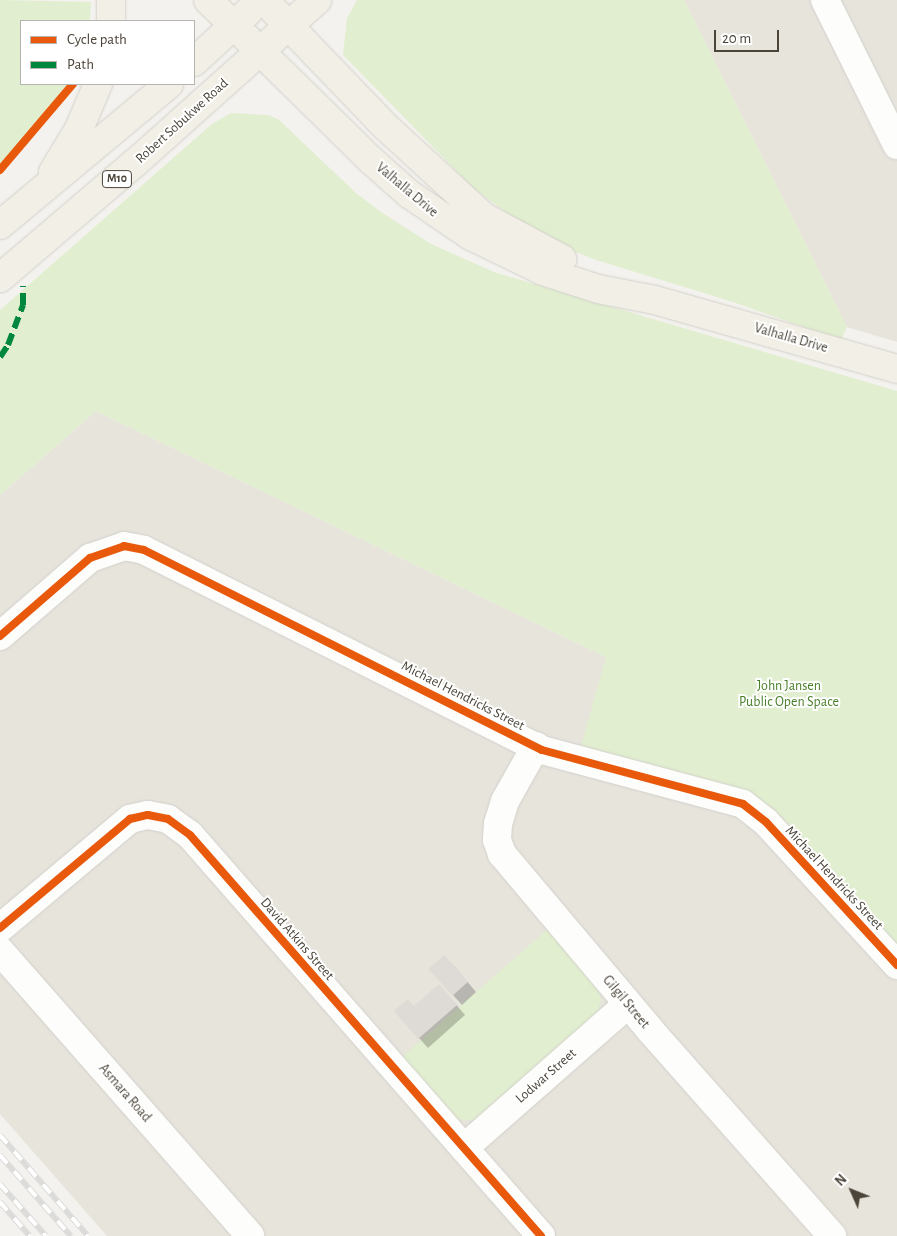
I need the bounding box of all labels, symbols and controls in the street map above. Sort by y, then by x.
legend [20,20,195,85]
scale bar [717,20,782,52]
text: 20 m [722,31,751,46]
text: Cycle path [67,32,127,47]
text: Path [67,57,94,72]
street label: Robert Sobukwe Road [132,75,232,167]
street label: Valhalla Drive [373,159,441,221]
road number: M10 [101,170,133,188]
street label: Valhalla Drive [752,320,830,356]
street label: Michael Hendricks Street [399,658,527,734]
park label: John Jansen Public Open Space [739,678,839,710]
street label: Michael Hendricks Street [781,822,887,934]
street label: David Atkins Street [257,894,337,984]
street label: Gilgil Street [599,972,653,1032]
street label: Lodwar Street [512,1045,580,1107]
street label: Asmara Road [95,1060,155,1126]
north arrow [827,1166,877,1216]
text: N [833,1172,850,1189]

